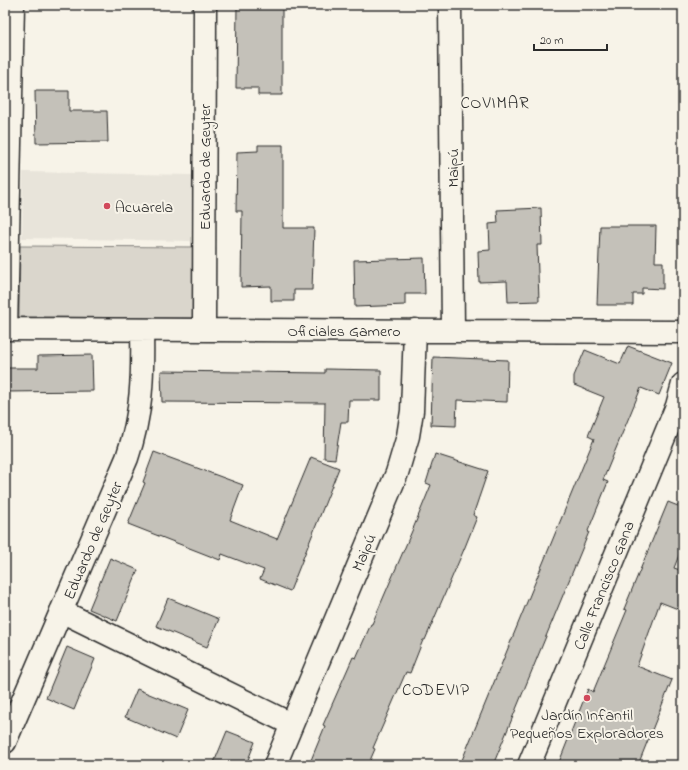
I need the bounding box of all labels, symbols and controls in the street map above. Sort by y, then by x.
scale bar [534,26,607,52]
text: 20 m [540,32,563,50]
district label: COVIMAR [460,91,530,116]
street label: Eduardo de Geyter [194,104,218,230]
street label: Maipú [442,148,466,188]
place label: Acuarela [115,196,173,220]
marker: Acuarela [102,201,112,211]
street label: Oficiales Gamero [288,320,400,344]
street label: Eduardo de Geyter [58,478,130,604]
street label: Calle Francisco Gana [568,518,642,654]
street label: Maipú [346,530,384,575]
district label: CODEVIP [402,678,470,703]
marker: Jardín Infantil Pequeños Exploradores [582,693,592,703]
place label: Jardín Infantil Pequeños Exploradores [510,704,664,746]

